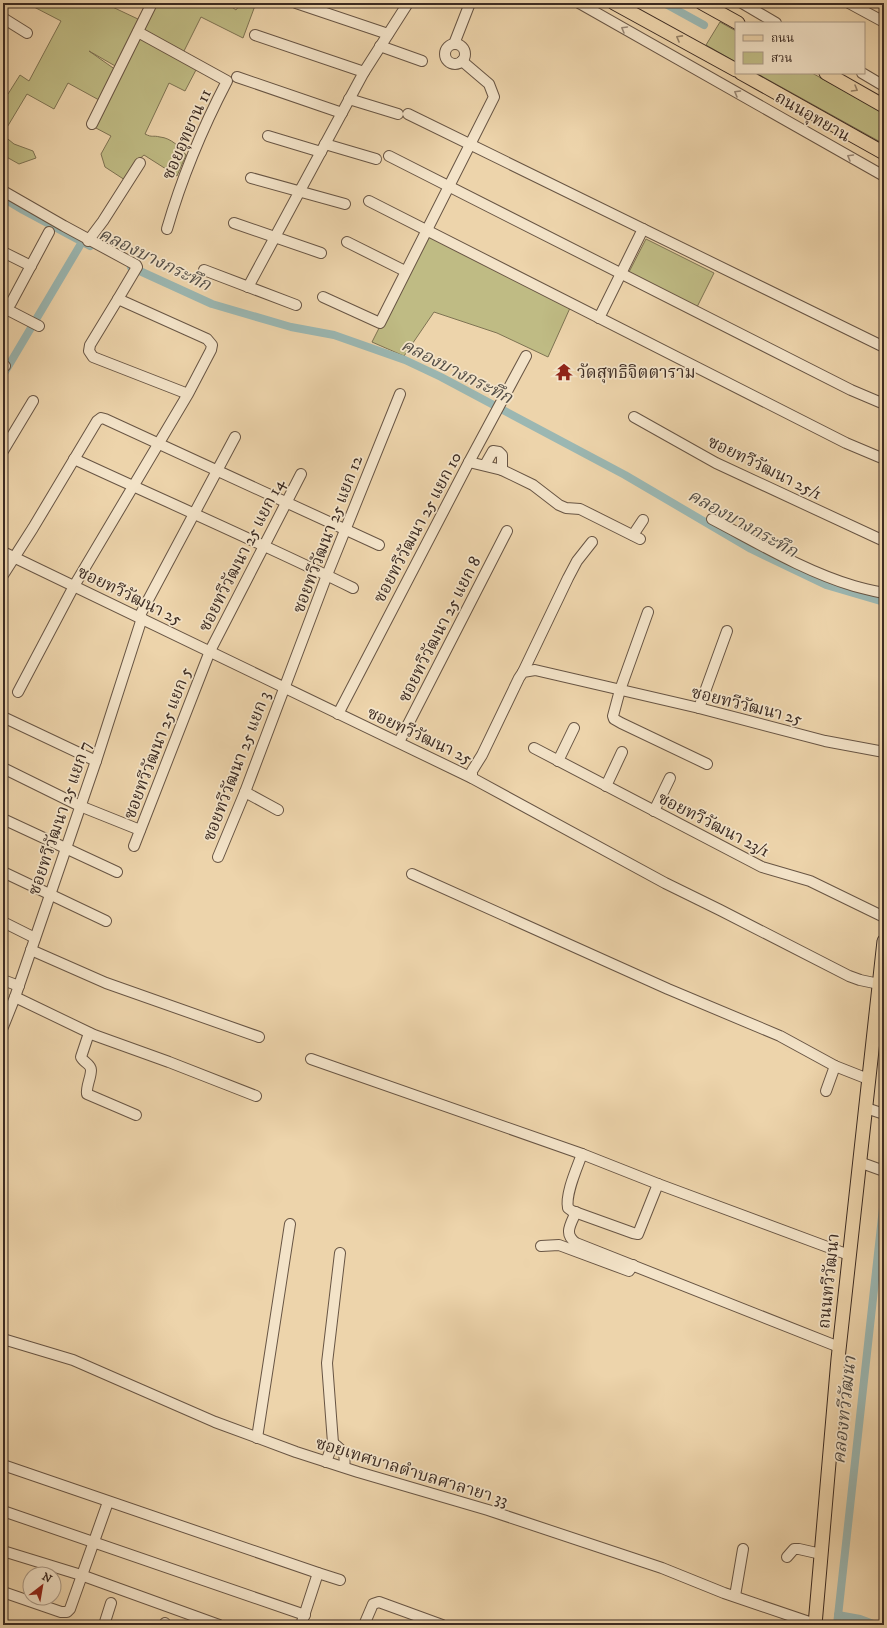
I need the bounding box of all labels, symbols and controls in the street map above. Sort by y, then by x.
legend [735,22,865,74]
one-way arrow [621,26,628,33]
text: ถนน [771,31,794,46]
one-way arrow [675,36,683,43]
text: สวน [771,51,793,66]
one-way arrow [851,85,858,92]
street label: ซอยอุทยาน 11 [157,86,217,183]
street label: ถนนอุทยาน [771,86,854,147]
one-way arrow [734,90,741,97]
one-way arrow [847,155,854,162]
water label: คลองบางกระทึก [95,223,215,297]
water label: คลองบางกระทึก [397,334,517,410]
temple icon: วัดสุทธิจิตตาราม [554,362,574,382]
place label: วัดสุทธิจิตตาราม [577,362,696,384]
street label: ซอยทวีวัฒนา 25/1 [704,431,825,505]
street label: ซอยทวีวัฒนา 25 แยก 10 [369,448,467,607]
street label: ซอยทวีวัฒนา 25 แยก 12 [288,452,368,616]
street label: ซอยทวีวัฒนา 25 แยก 14 [194,474,291,636]
water label: คลองบางกระทึก [684,485,802,564]
street label: ซอยทวีวัฒนา 25 แยก 8 [394,553,486,706]
street label: ซอยทวีวัฒนา 25 [74,561,186,631]
street label: ซอยทวีวัฒนา 25 แยก 5 [119,664,197,823]
street label: ซอยทวีวัฒนา 25 [689,682,805,731]
street label: ซอยทวีวัฒนา 25 แยก 3 [198,688,276,845]
street label: ซอยทวีวัฒนา 25 [363,702,476,770]
street label: ซอยทวีวัฒนา 25 แยก 7 [23,738,97,898]
street label: ซอยทวีวัฒนา 23/1 [654,787,773,863]
street label: ถนนทวีวัฒนา [813,1232,845,1330]
water label: คลองทวีวัฒนา [828,1354,862,1465]
street label: ซอยเทศบาลตำบลศาลายา 33 [313,1432,511,1512]
north arrow [22,1566,62,1606]
text: N [39,1570,54,1587]

